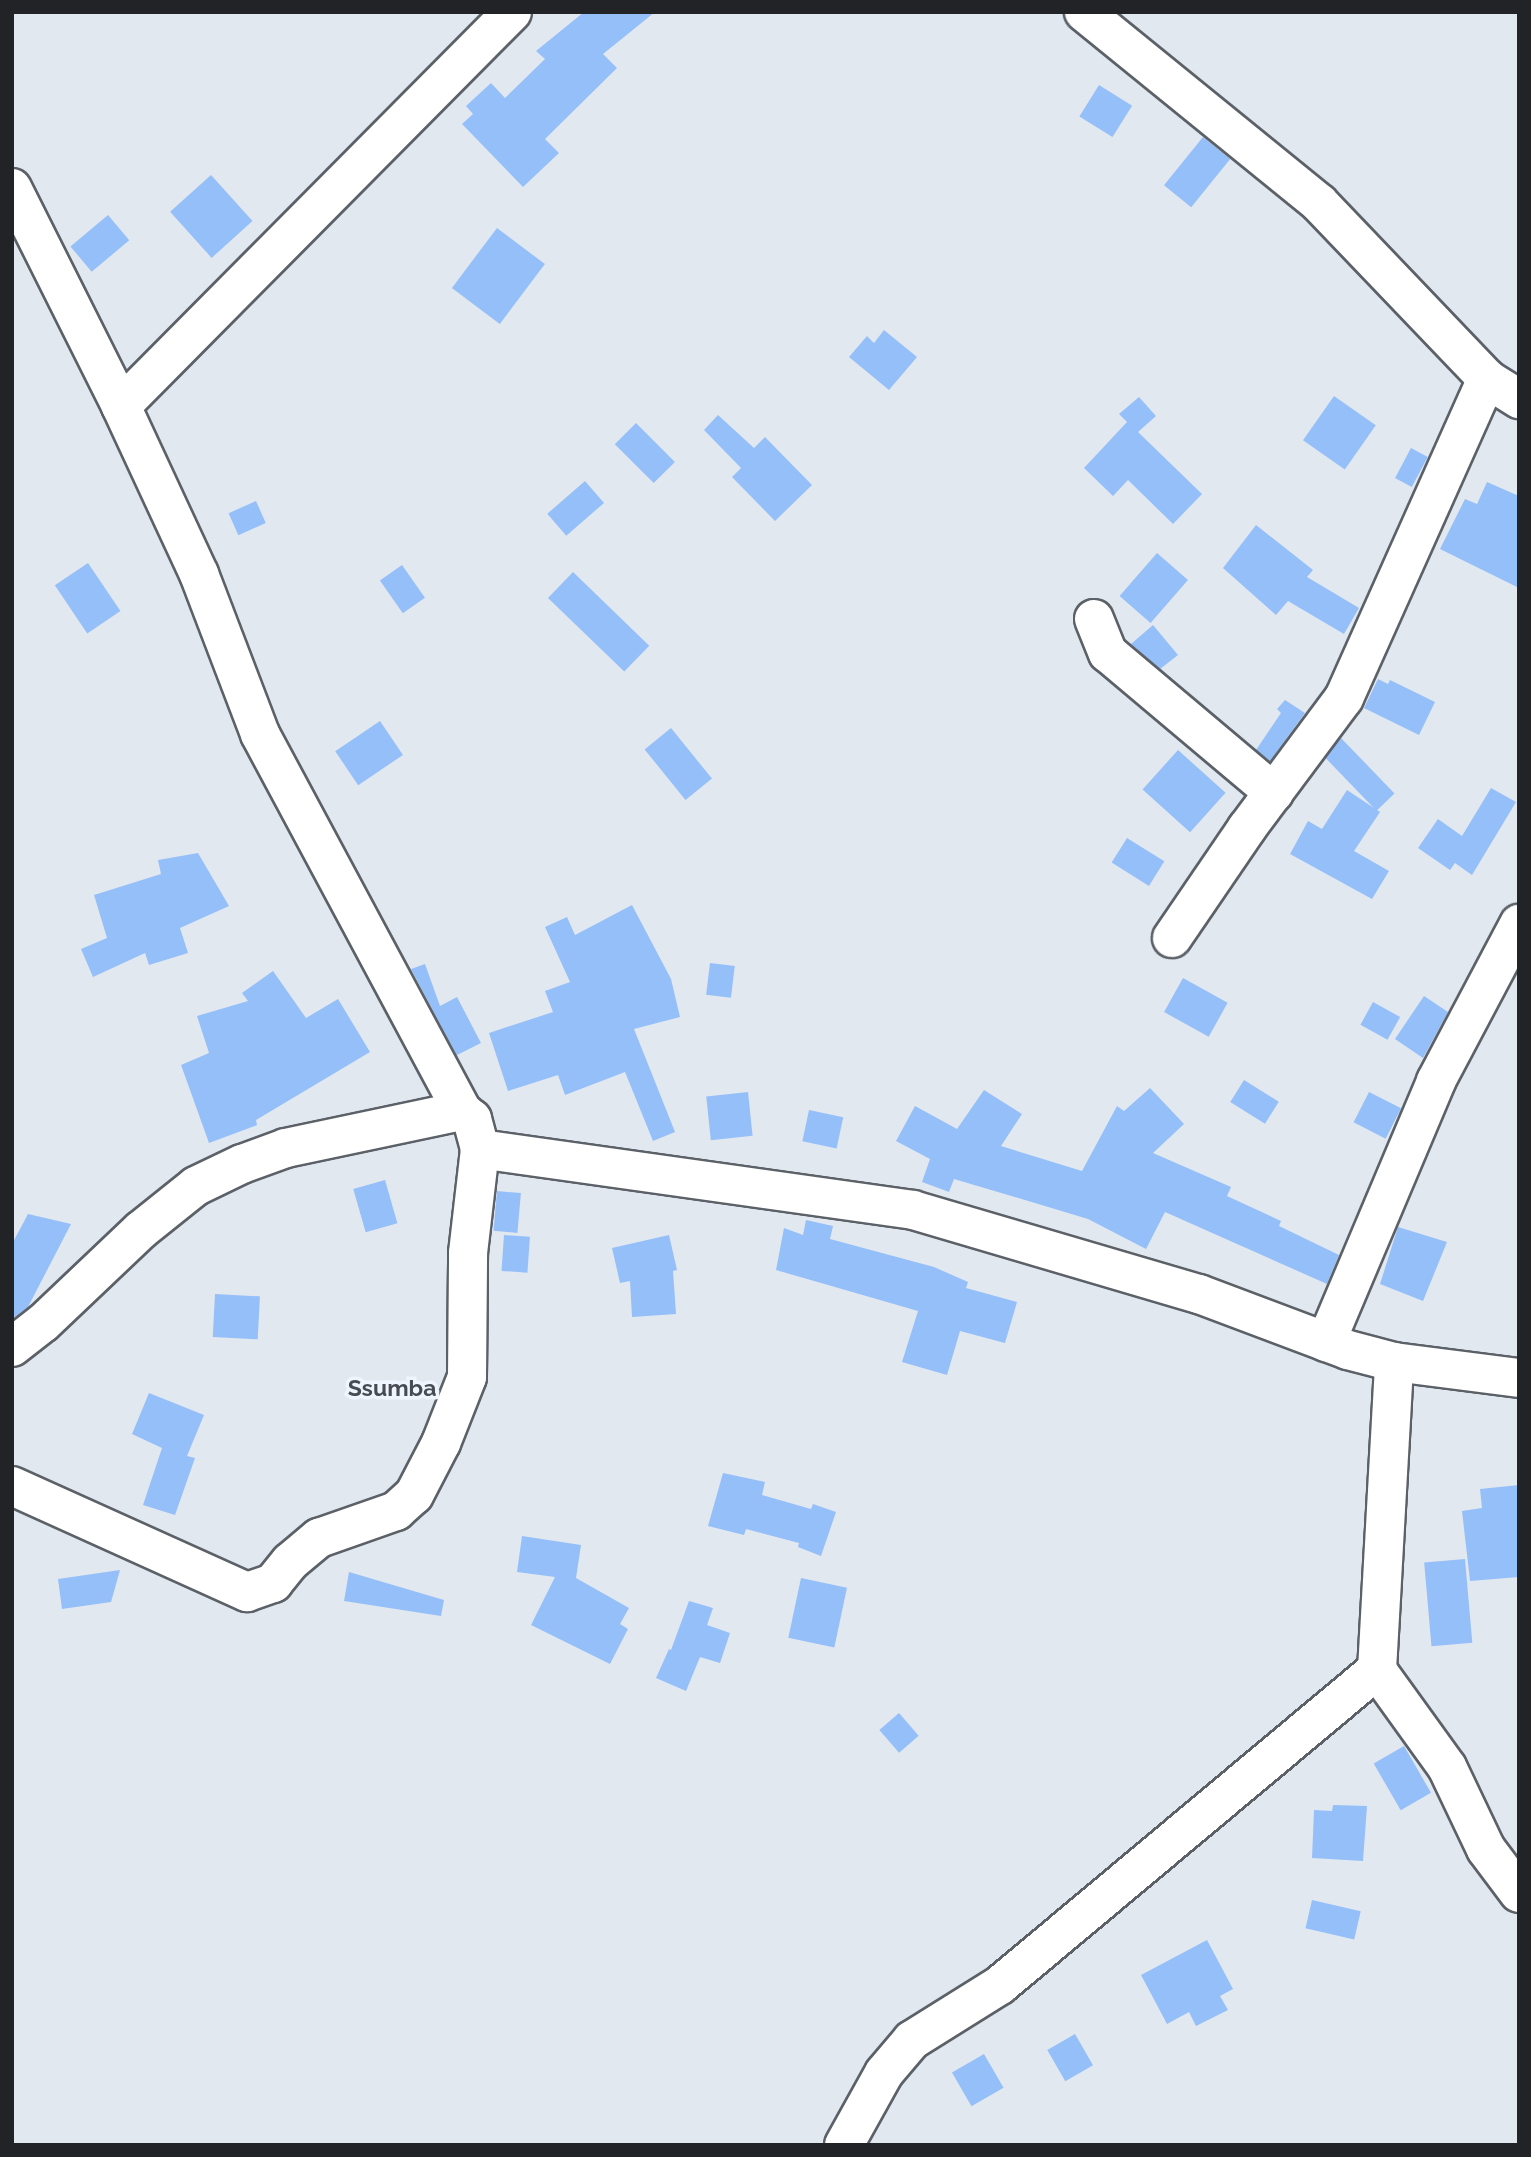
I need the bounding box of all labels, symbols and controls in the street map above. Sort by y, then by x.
district label: Ssumba [348,1374,436,1402]

